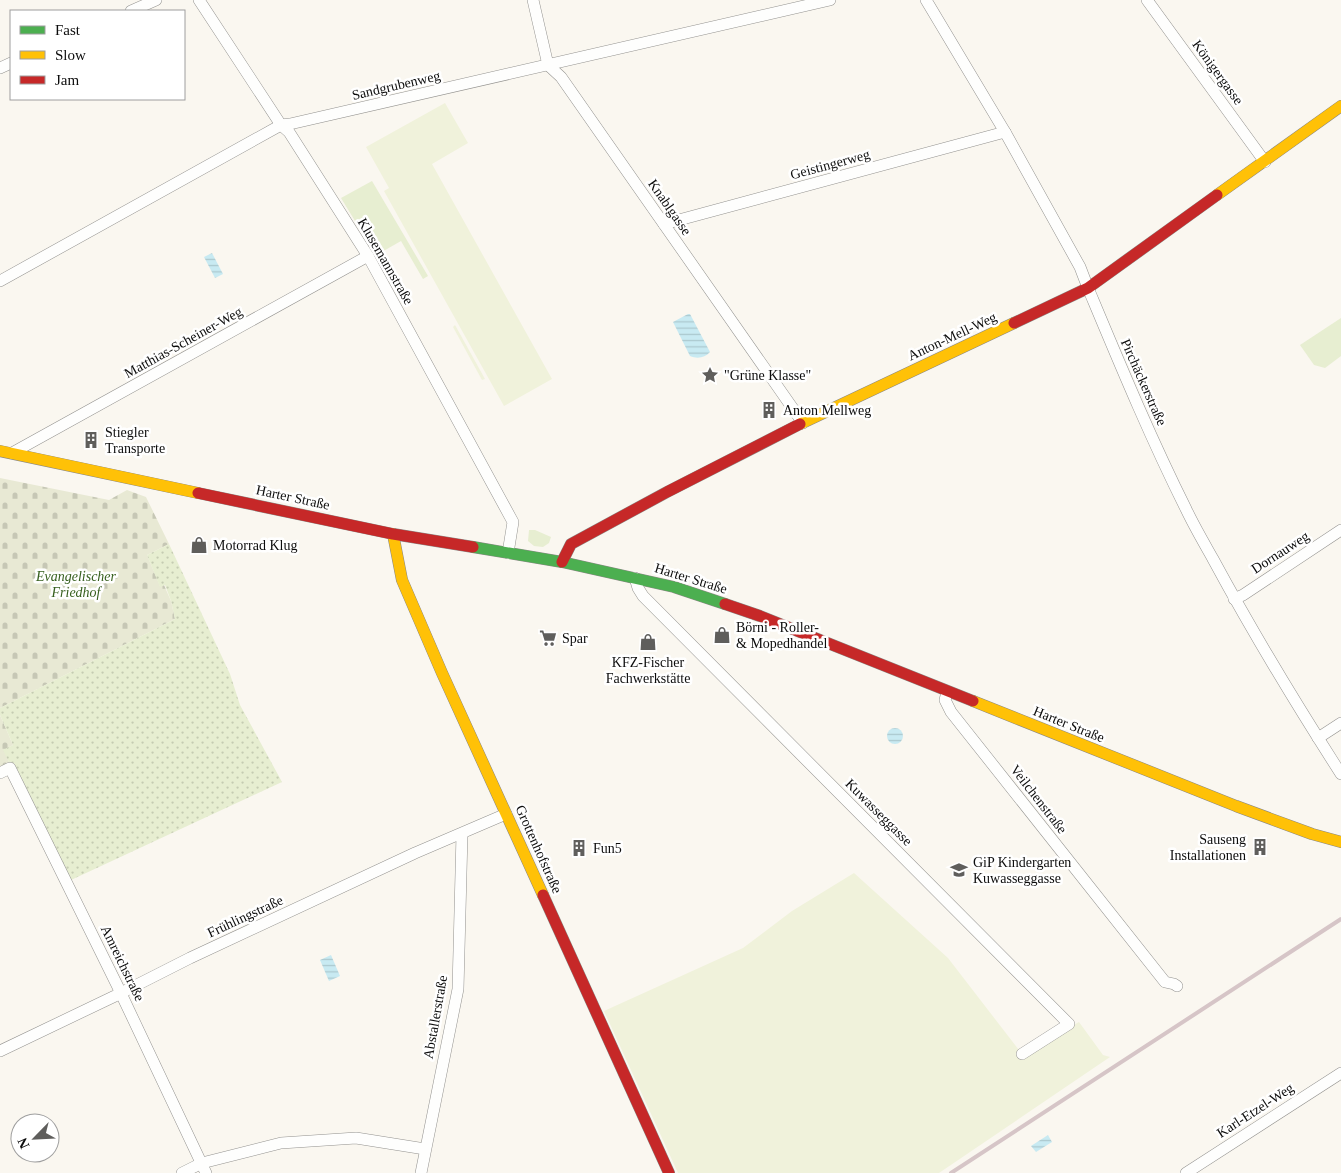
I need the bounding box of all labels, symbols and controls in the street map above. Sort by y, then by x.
legend [10,10,185,100]
text: Fast [55,22,81,38]
street label: Königergasse [1189,37,1246,107]
text: Slow [55,47,86,63]
street label: Sandgrubenweg [350,68,442,103]
text: Jam [55,72,79,88]
street label: Geistingerweg [789,147,872,182]
street label: Knablgasse [645,177,694,238]
street label: Klusemannstraße [355,215,416,307]
street label: Matthias-Scheiner-Weg [122,304,245,381]
street label: Anton-Mell-Weg [906,309,999,364]
street label: Pirchäckerstraße [1118,337,1169,428]
place icon: "Grüne Klasse" [700,365,720,385]
place label: "Grüne Klasse" [724,368,811,383]
building icon: Anton Mellweg [759,400,779,420]
place label: Anton Mellweg [783,403,871,418]
place label: Stiegler Transporte [105,425,165,456]
building icon: Stiegler Transporte [81,430,101,450]
street label: Harter Straße [255,482,331,513]
street label: Dornauweg [1249,528,1312,576]
shop icon: Motorrad Klug [189,535,209,555]
place label: Motorrad Klug [213,538,297,553]
street label: Harter Straße [653,560,729,597]
park label: Evangelischer Friedhof [35,569,117,600]
place label: Börni - Roller- & Mopedhandel [736,620,827,651]
shop icon: Börni - Roller- & Mopedhandel [712,625,732,645]
supermarket icon: Spar [538,628,558,648]
place label: Spar [562,631,588,646]
shop icon: KFZ-Fischer Fachwerkstätte [638,632,658,652]
place label: KFZ-Fischer Fachwerkstätte [606,655,690,686]
street label: Harter Straße [1031,703,1106,745]
street label: Veilchenstraße [1007,762,1070,836]
street label: Kuwasseggasse [842,776,915,849]
street label: Grottenhofstraße [512,803,565,896]
place label: Sauseng Installationen [1170,832,1246,863]
building icon: Sauseng Installationen [1250,837,1270,857]
building icon: Fun5 [569,838,589,858]
place label: Fun5 [593,841,622,856]
place label: GiP Kindergarten Kuwasseggasse [973,855,1071,886]
school or university icon: GiP Kindergarten Kuwasseggasse [949,860,969,880]
street label: Frühlingstraße [205,892,285,941]
street label: Amreichstraße [98,923,147,1004]
street label: Abstallerstraße [421,974,450,1060]
street label: Karl-Etzel-Weg [1214,1080,1296,1141]
north arrow [10,1113,60,1163]
text: N [15,1135,32,1151]

